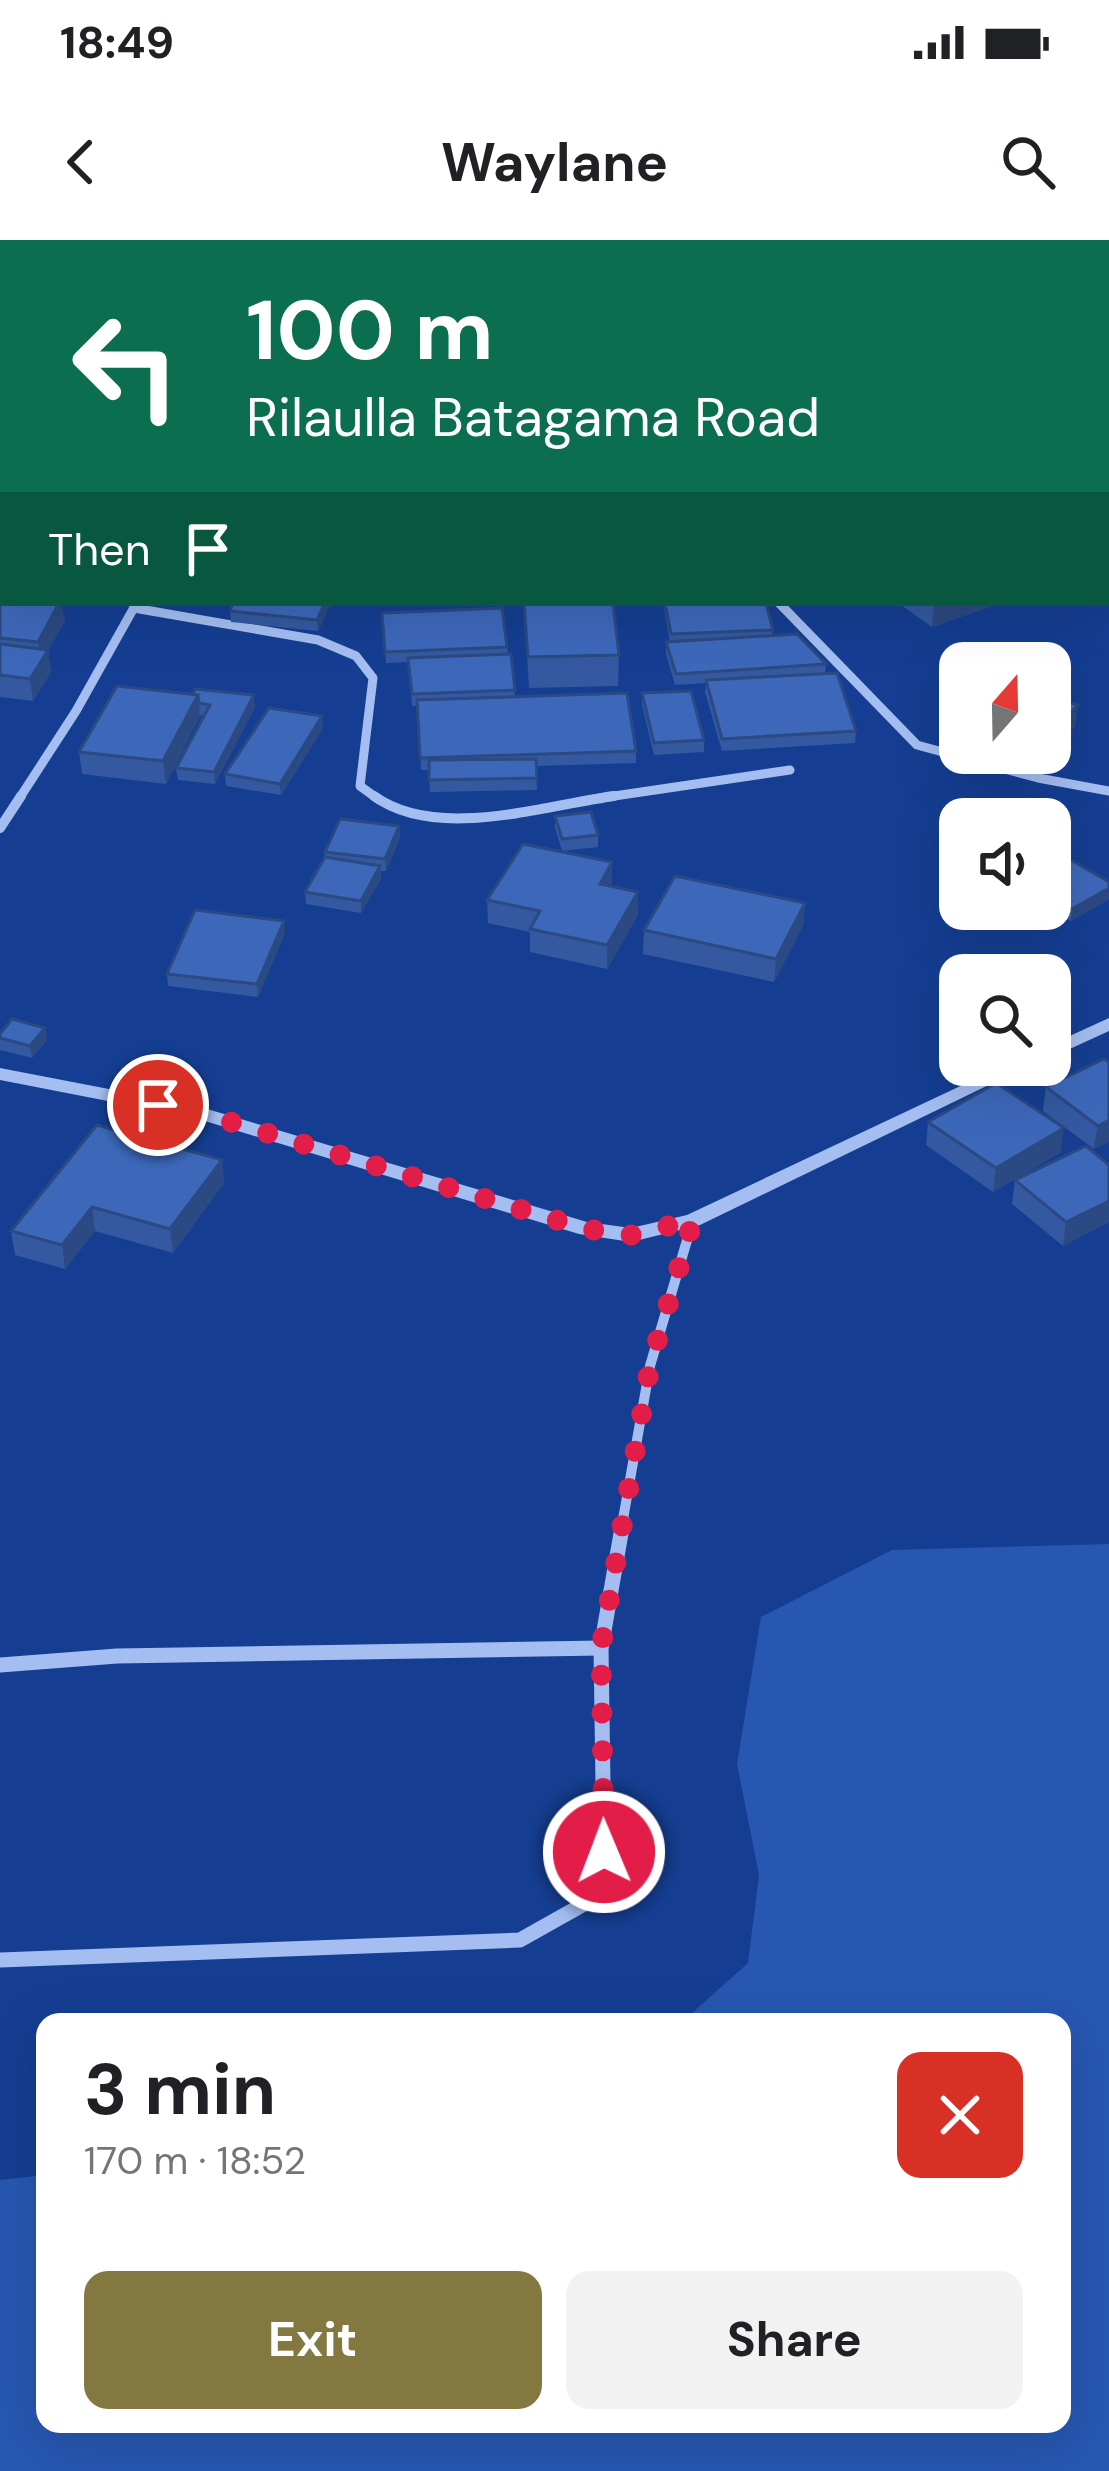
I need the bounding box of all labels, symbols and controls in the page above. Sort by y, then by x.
text: 18:49 [60,13,174,72]
text: Waylane [441,127,668,198]
icon: back [48,129,114,195]
icon: search [995,129,1061,195]
text: 100 m [246,276,494,385]
icon: left [48,288,204,444]
text: Rilaulla Batagama Road [246,382,820,453]
icon: arrive [175,516,241,582]
text: Then [48,520,151,579]
north arrow [939,642,1071,774]
map controls [939,642,1071,1086]
button: sound [939,798,1071,930]
button: search [939,954,1071,1086]
pin [107,1054,209,1156]
icon: arrive [125,1072,191,1138]
position arrow [541,1789,667,1915]
text: 3 min [84,2043,276,2136]
button: close [897,2052,1023,2178]
text: 170 m · 18:52 [84,2135,306,2186]
button: Exit [84,2271,542,2409]
button: Share [566,2271,1023,2409]

